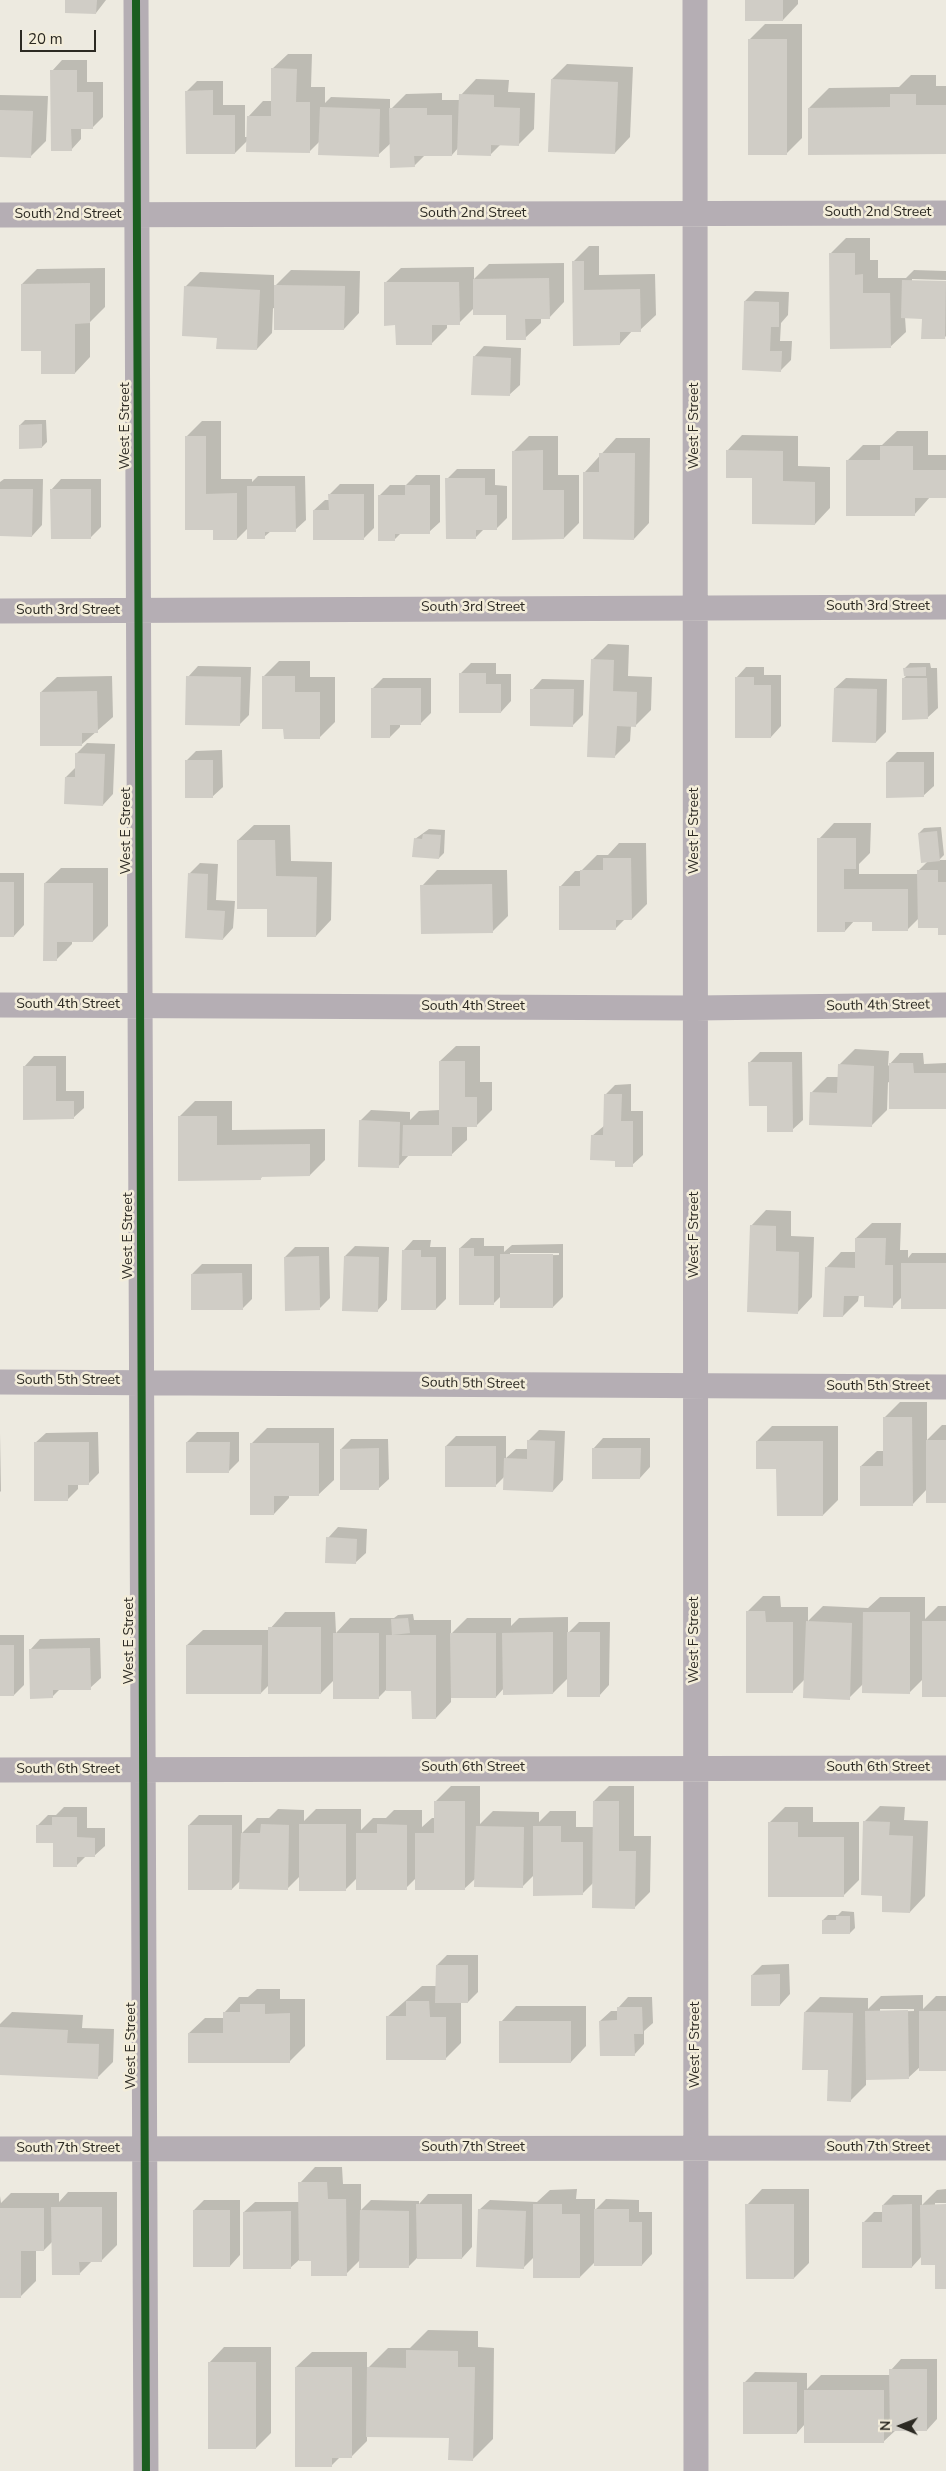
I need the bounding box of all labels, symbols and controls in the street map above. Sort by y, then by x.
scale bar [22,20,99,52]
text: 20 m [28,29,63,49]
street label: South 2nd Street [824,205,932,221]
street label: South 2nd Street [419,206,527,222]
street label: South 2nd Street [14,207,122,223]
street label: West E Street [118,382,134,470]
street label: West F Street [687,383,703,469]
street label: South 3rd Street [826,599,930,615]
street label: South 3rd Street [421,600,525,616]
street label: South 3rd Street [16,603,120,619]
street label: West E Street [119,787,135,875]
street label: West F Street [687,788,703,874]
street label: South 4th Street [16,997,120,1013]
street label: South 4th Street [826,997,930,1015]
street label: South 4th Street [421,999,525,1015]
street label: West E Street [121,1192,137,1280]
street label: West F Street [687,1192,703,1278]
street label: South 5th Street [16,1373,120,1389]
street label: South 5th Street [421,1375,525,1393]
street label: South 5th Street [826,1379,930,1395]
street label: West E Street [122,1597,138,1685]
street label: West F Street [687,1597,703,1683]
street label: South 6th Street [421,1760,525,1776]
street label: South 6th Street [826,1760,930,1776]
street label: South 6th Street [16,1762,120,1778]
street label: West E Street [124,2002,140,2090]
street label: West F Street [688,2002,704,2088]
street label: South 7th Street [421,2140,525,2156]
street label: South 7th Street [826,2140,930,2156]
street label: South 7th Street [16,2141,120,2157]
north arrow [876,2401,926,2451]
text: N [876,2420,895,2431]

